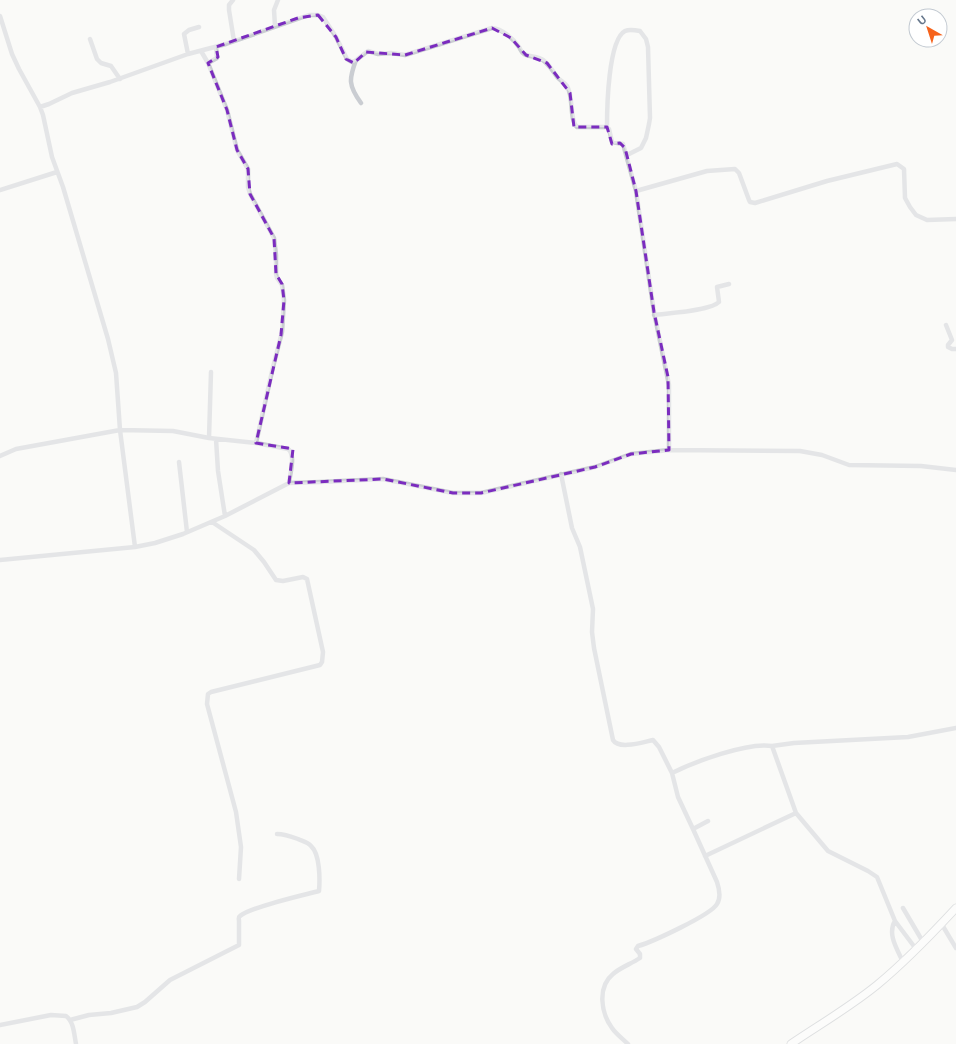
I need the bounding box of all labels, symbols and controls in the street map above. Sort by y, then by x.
north arrow [908,8,948,48]
text: U [915,13,929,27]

